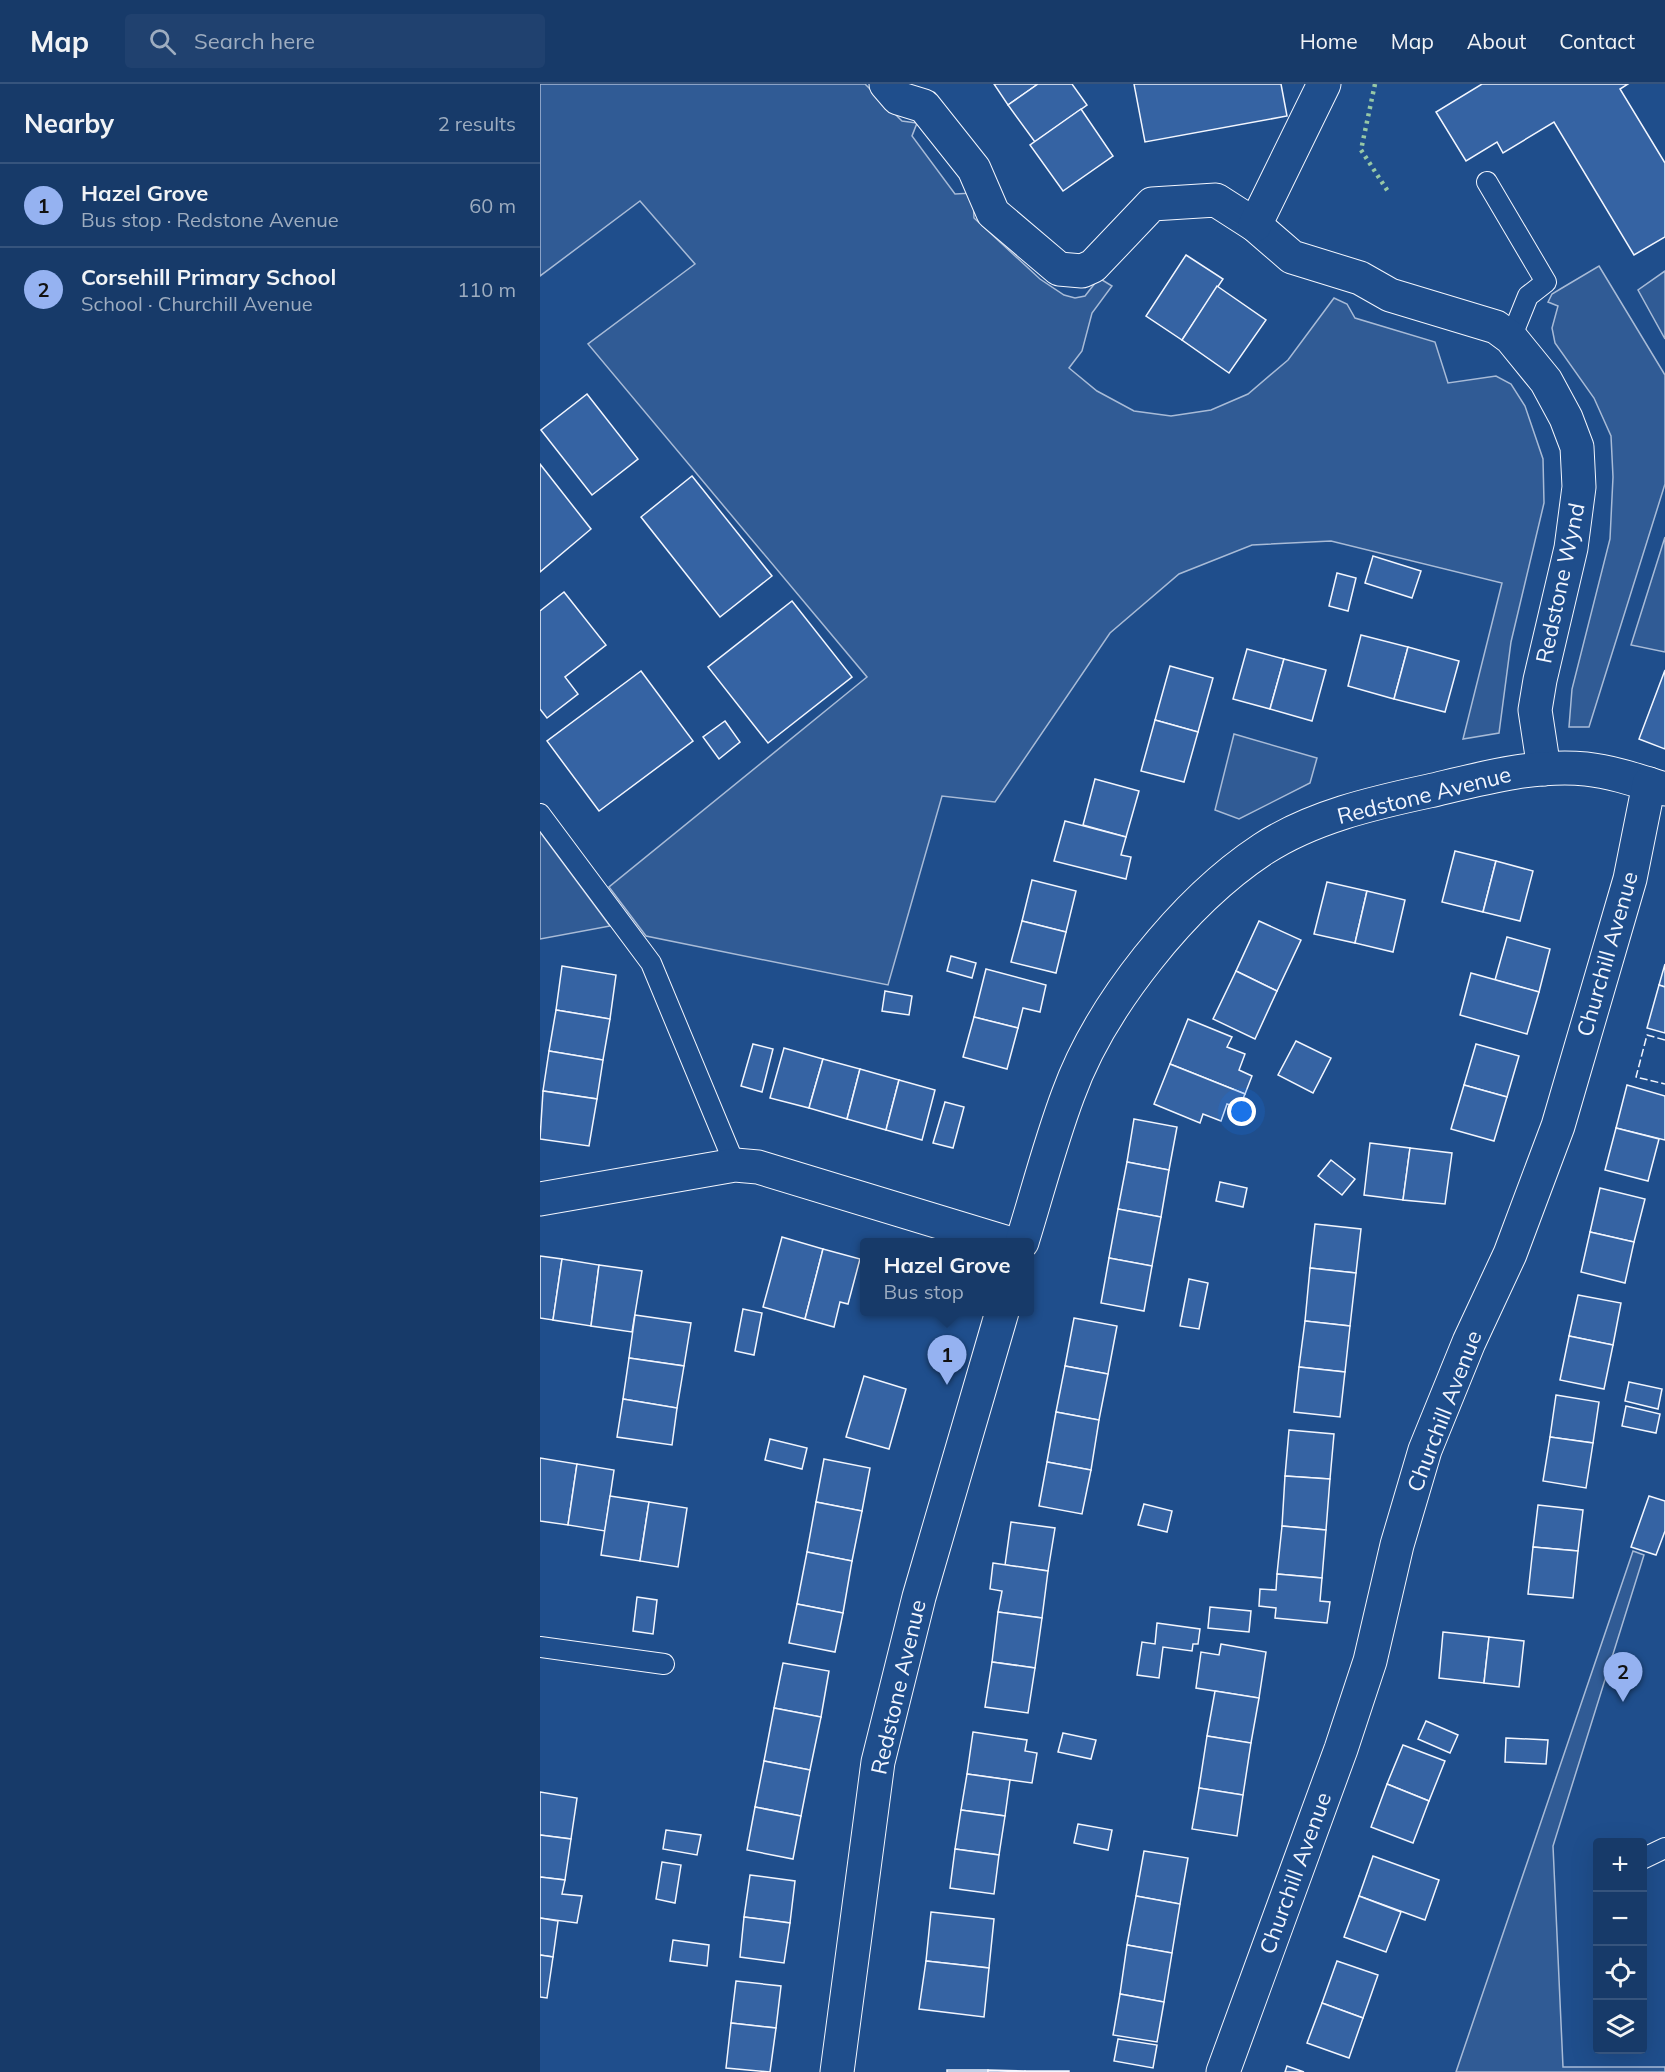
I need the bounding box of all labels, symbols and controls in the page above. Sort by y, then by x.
search box [125,14,545,68]
text: Map [30,24,89,59]
icon: search [146,25,179,58]
text: Search here [194,27,315,55]
text: Home [1300,28,1358,54]
text: Map [1391,28,1434,54]
text: About [1467,28,1526,54]
text: Contact [1559,28,1635,54]
text: Nearby [24,107,114,140]
text: 2 results [438,111,516,136]
text: Hazel Grove [81,179,208,207]
text: 1 [38,193,50,218]
text: 60 m [469,193,516,218]
text: Bus stop · Redstone Avenue [81,207,339,232]
text: Corsehill Primary School [81,263,336,291]
text: 2 [38,277,50,302]
text: 110 m [457,277,516,302]
text: School · Churchill Avenue [81,291,313,316]
street label: Redstone Wynd [1529,500,1591,666]
street label: Redstone Avenue [1334,760,1514,830]
street label: Churchill Avenue [1570,868,1644,1040]
your location [1227,1097,1256,1126]
popup [860,1238,1034,1316]
text: Hazel Grove [883,1251,1011,1279]
text: Bus stop [883,1279,964,1304]
street label: Churchill Avenue [1400,1326,1488,1496]
pin: 1 [928,1336,966,1385]
street label: Redstone Avenue [864,1597,932,1777]
pin: 2 [1604,1652,1642,1702]
street label: Churchill Avenue [1253,1788,1337,1958]
map controls [1593,1838,1647,2054]
button: + [1593,1838,1647,1892]
button: − [1593,1892,1647,1946]
button: locate [1593,1946,1647,2000]
button: layers [1593,2000,1647,2054]

